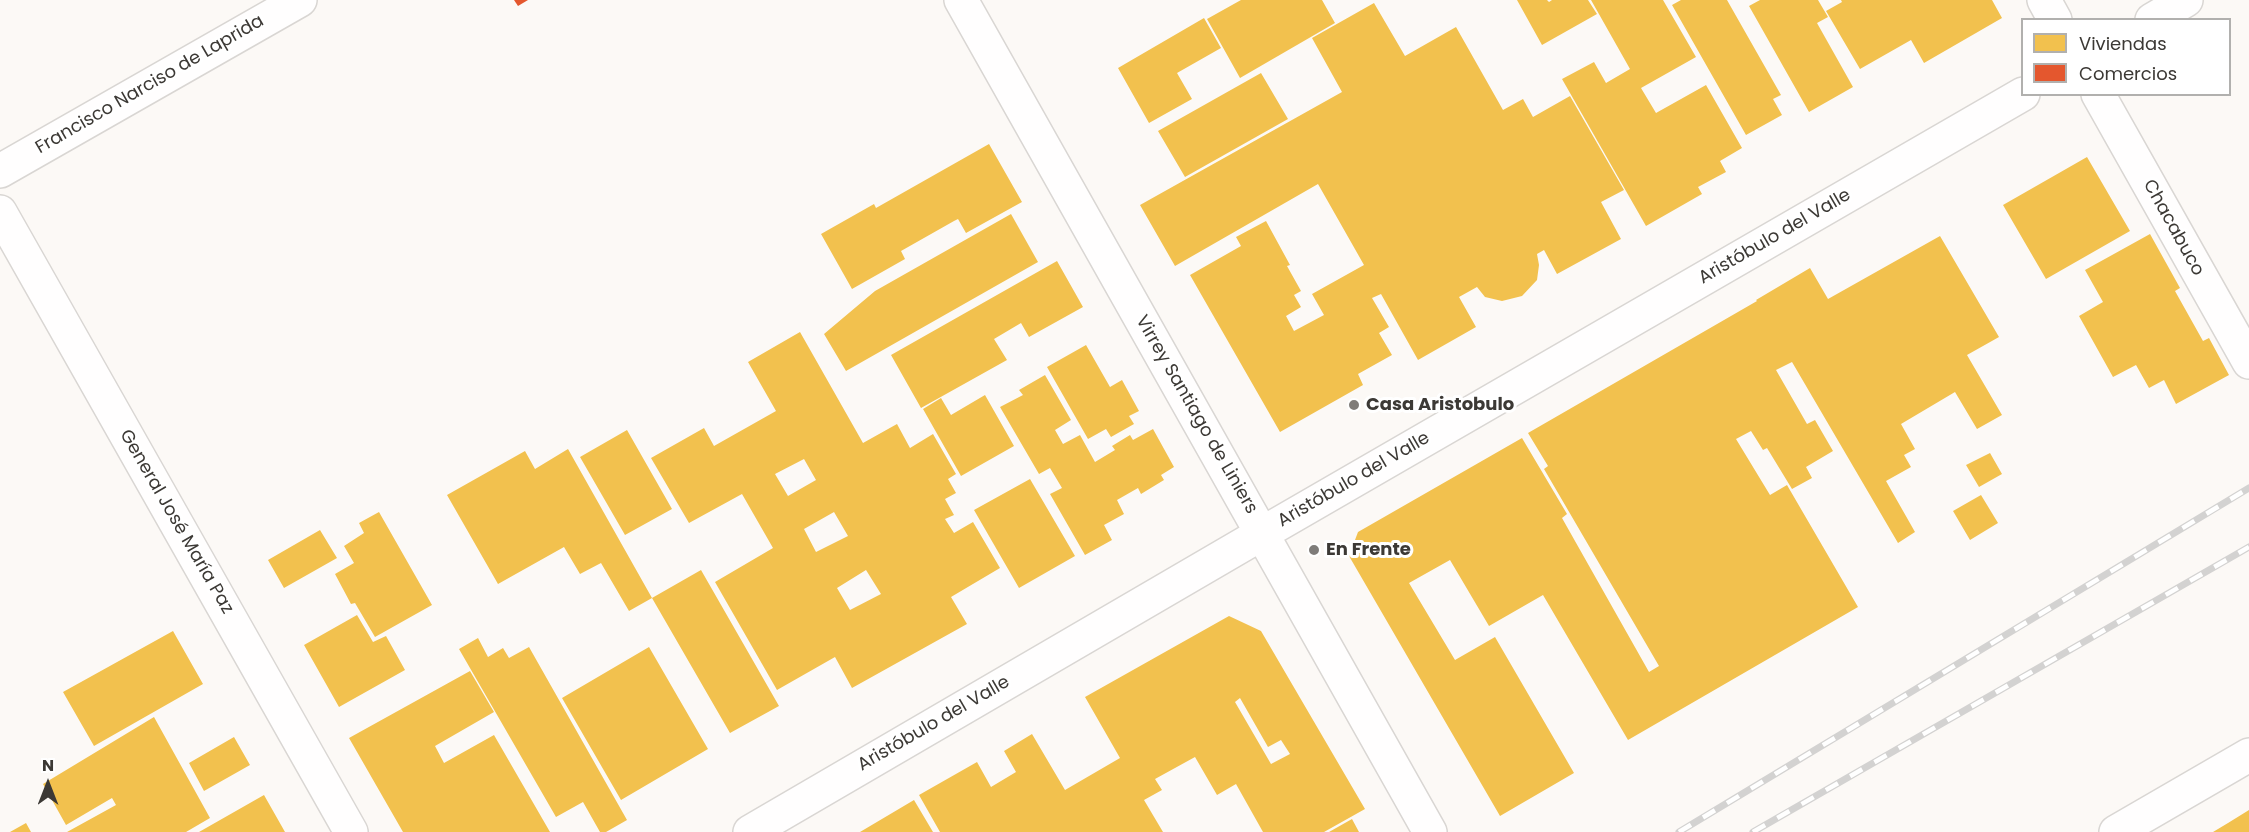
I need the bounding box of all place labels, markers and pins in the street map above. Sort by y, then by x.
place label: Casa Aristobulo [1366,394,1514,416]
marker: Casa Aristobulo [1347,398,1361,412]
place label: En Frente [1326,539,1411,561]
marker: En Frente [1307,543,1321,557]

